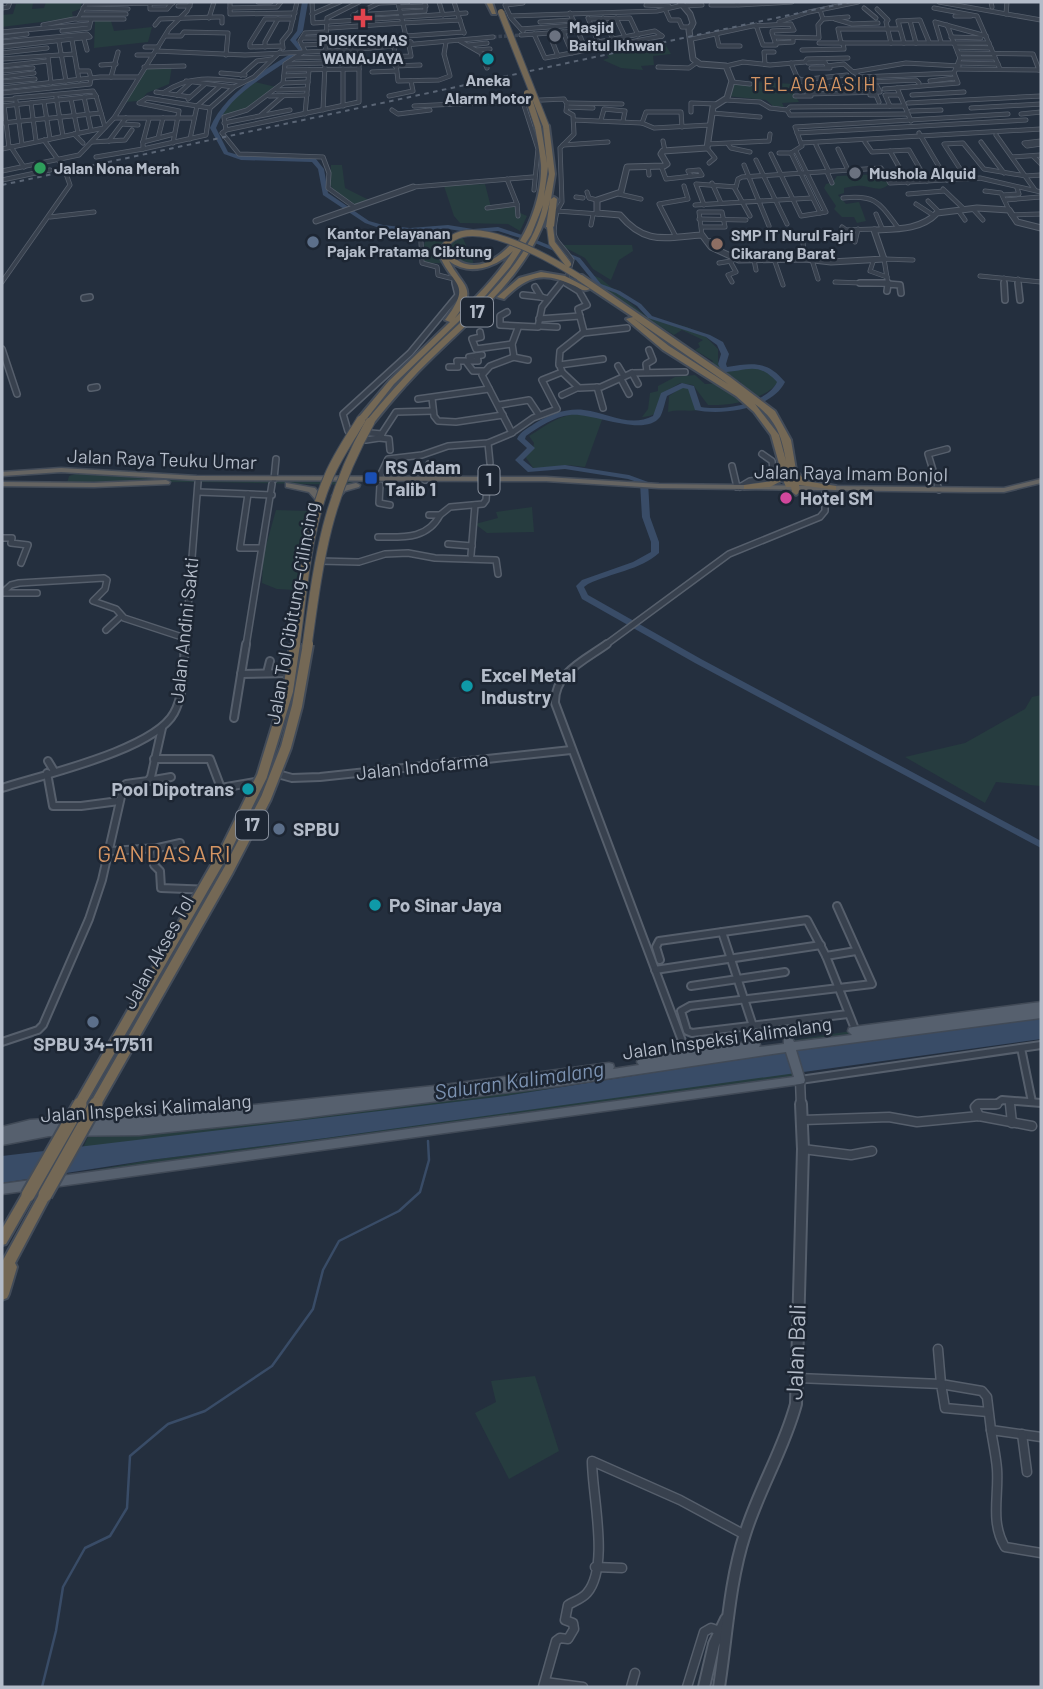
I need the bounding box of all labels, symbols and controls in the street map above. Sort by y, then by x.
marker: PUSKESMAS WANAJAYA [353,8,373,28]
place label: Masjid Baitul Ikhwan [569,17,664,54]
marker: Masjid Baitul Ikhwan [547,28,563,44]
place label: PUSKESMAS WANAJAYA [318,30,408,67]
marker: Aneka Alarm Motor [480,51,496,67]
place label: Aneka Alarm Motor [445,70,531,107]
district label: TELAGAASIH [750,72,878,95]
place label: Jalan Nona Merah [54,158,179,177]
marker: Jalan Nona Merah [32,160,48,176]
place label: Mushola Alquid [869,163,976,182]
marker: Mushola Alquid [847,165,863,181]
place label: Kantor Pelayanan Pajak Pratama Cibitung [327,223,492,260]
place label: SMP IT Nurul Fajri Cikarang Barat [731,225,854,262]
marker: Kantor Pelayanan Pajak Pratama Cibitung [305,234,321,250]
marker: SMP IT Nurul Fajri Cikarang Barat [709,236,725,252]
road number: 17 [461,298,493,326]
street label: Jalan Raya Teuku Umar [67,444,257,473]
place label: RS Adam Talib 1 [385,455,461,500]
street label: Jalan Raya Imam Bonjol [754,459,948,486]
road number: 1 [478,466,500,494]
marker: RS Adam Talib 1 [363,470,379,486]
place label: Hotel SM [800,486,873,509]
marker: Hotel SM [778,490,794,506]
street label: Jalan Tol Cibitung–Cilincing [261,500,322,726]
street label: Jalan Andini Sakti [164,556,203,704]
place label: Excel Metal Industry [481,663,576,708]
marker: Excel Metal Industry [459,678,475,694]
street label: Jalan Indofarma [355,747,489,784]
place label: Pool Dipotrans [112,777,234,800]
marker: Pool Dipotrans [240,781,256,797]
road number: 17 [236,810,268,840]
place label: SPBU [293,817,339,840]
marker: SPBU [271,821,287,837]
district label: GANDASARI [97,839,233,867]
street label: Jalan Akses Tol [117,891,198,1012]
place label: Po Sinar Jaya [389,893,502,916]
marker: Po Sinar Jaya [367,897,383,913]
street label: Jalan Inspeksi Kalimalang [621,1011,833,1064]
marker: SPBU 34-17511 [85,1014,101,1030]
place label: SPBU 34-17511 [33,1032,153,1055]
water label: Saluran Kalimalang [432,1055,605,1104]
street label: Jalan Inspeksi Kalimalang [40,1089,252,1126]
street label: Jalan Bali [779,1303,811,1401]

